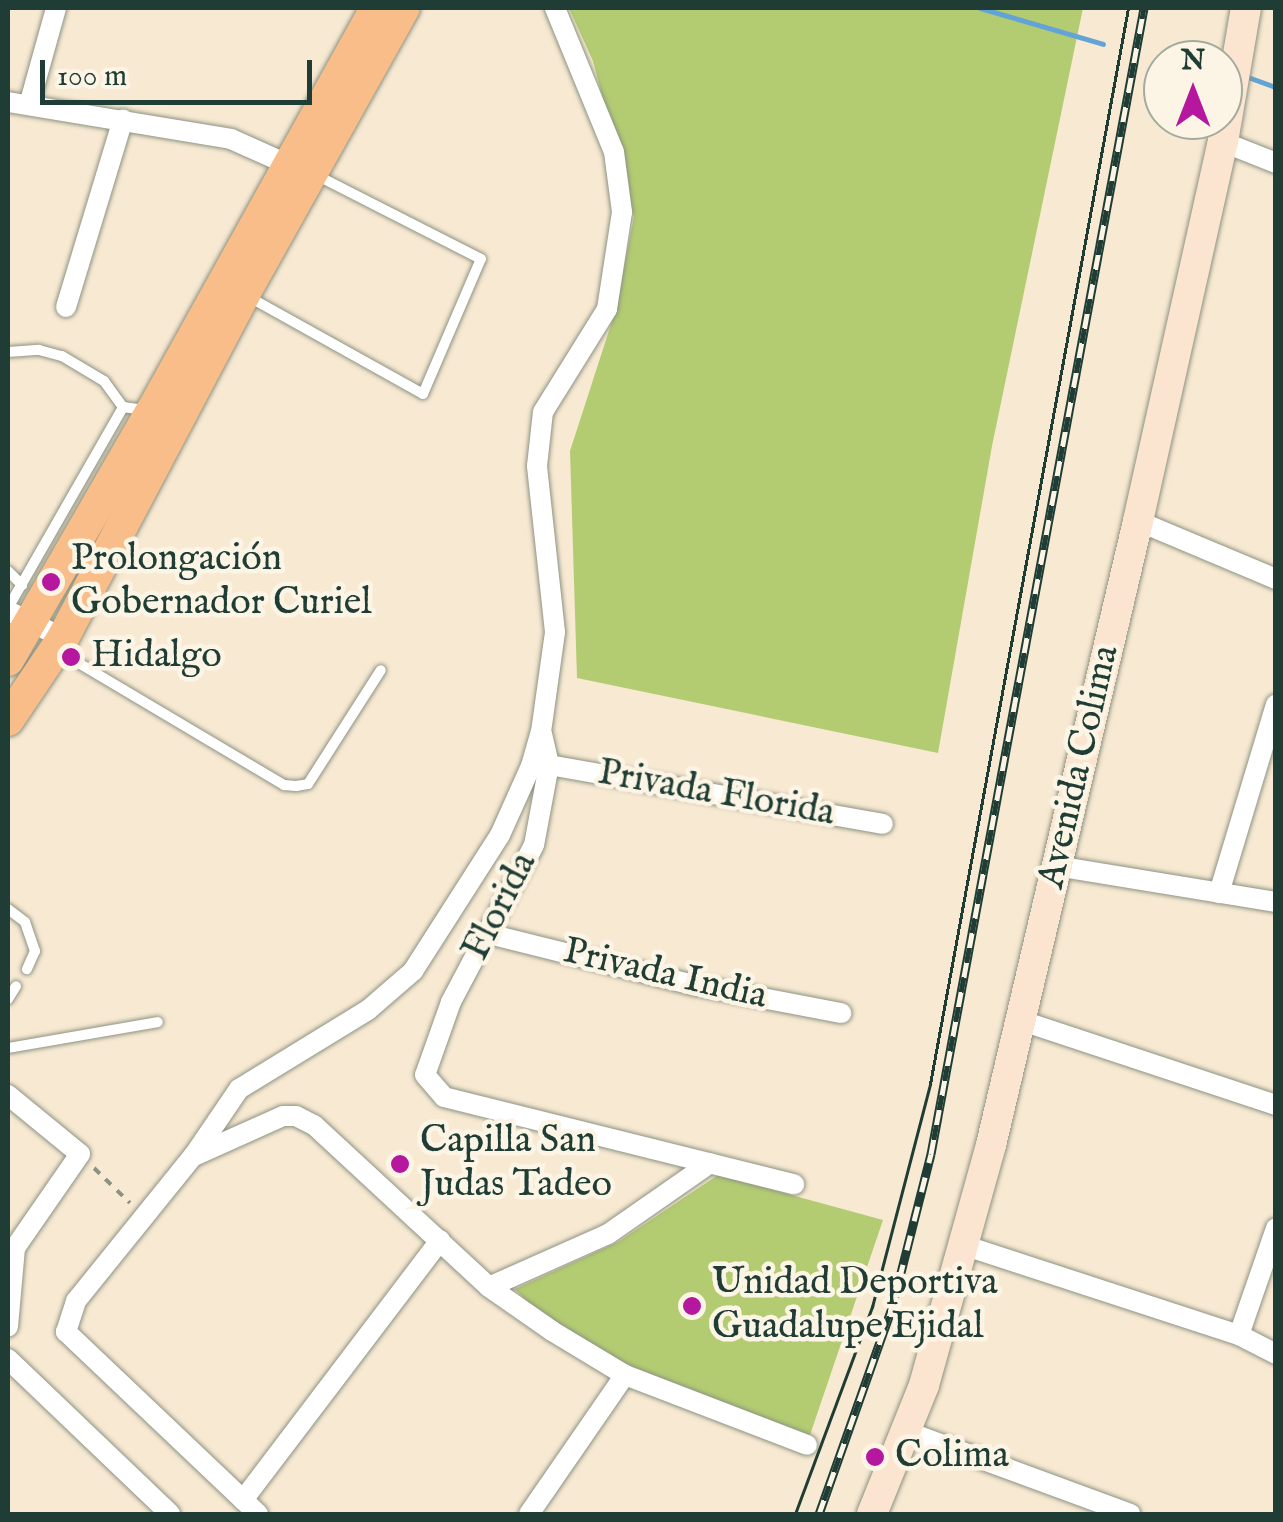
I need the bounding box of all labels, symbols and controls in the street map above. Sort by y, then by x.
scale bar [45,40,318,102]
north arrow [1143,40,1243,140]
text: N [1181,44,1205,79]
text: 100 m [57,58,127,96]
place label: Prolongación Gobernador Curiel [71,537,372,626]
marker: Prolongación Gobernador Curiel [40,571,62,593]
place label: Hidalgo [91,634,222,680]
street label: Avenida Colima [1030,641,1130,893]
marker: Hidalgo [60,646,82,668]
street label: Privada Florida [594,751,838,837]
street label: Florida [455,845,547,969]
street label: Privada India [559,929,771,1021]
place label: Capilla San Judas Tadeo [420,1119,612,1208]
marker: Capilla San Judas Tadeo [389,1153,411,1175]
place label: Unidad Deportiva Guadalupe Ejidal [712,1261,998,1350]
marker: Unidad Deportiva Guadalupe Ejidal [681,1295,703,1317]
place label: Colima [895,1434,1009,1480]
marker: Colima [864,1446,886,1468]

